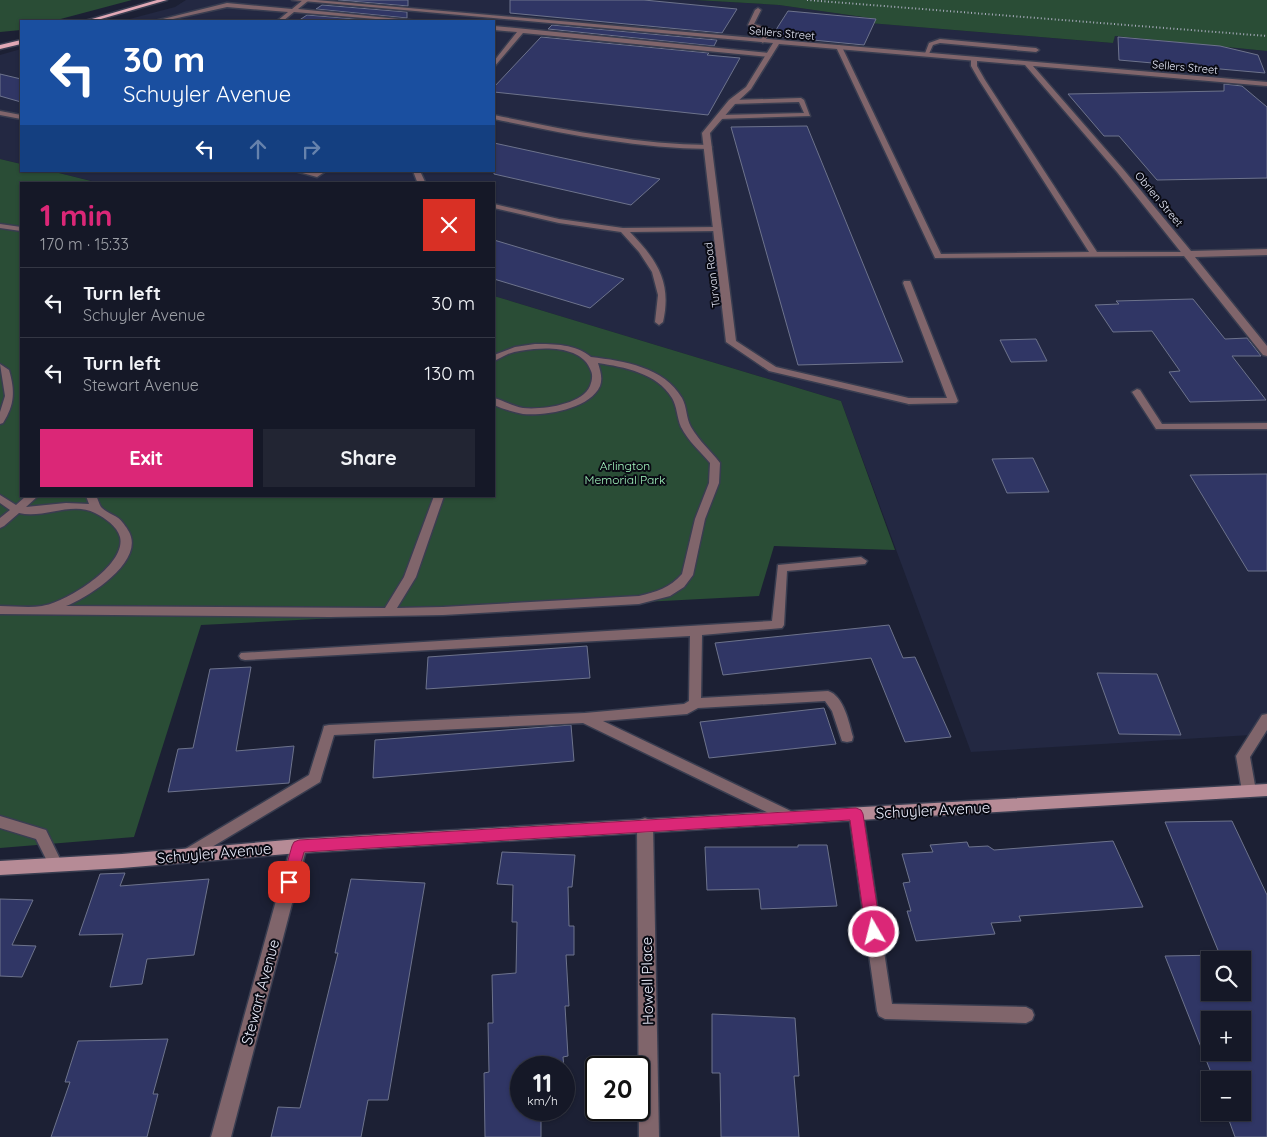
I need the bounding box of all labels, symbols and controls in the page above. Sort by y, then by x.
street label: Sellers Street [748,23,816,43]
text: 30 m [123,37,205,81]
icon: left [40,40,105,105]
street label: Sellers Street [1151,57,1219,77]
text: Schuyler Avenue [123,80,291,108]
icon: left [191,135,219,163]
icon: ahead [244,135,272,163]
icon: right [297,135,325,163]
street label: Obrien Street [1132,169,1186,229]
text: 1 min [40,196,113,234]
button: close [423,199,475,251]
text: 170 m · 15:33 [40,234,129,254]
street label: Turvan Road [701,242,723,308]
text: Turn left [83,281,161,305]
icon: left [40,289,68,317]
text: 30 m [431,291,475,315]
text: Schuyler Avenue [83,305,205,325]
text: Turn left [83,351,161,375]
icon: left [40,359,68,387]
text: 130 m [424,361,475,385]
text: Stewart Avenue [83,375,199,395]
button: Exit [40,429,253,487]
button: Share [263,429,475,487]
park label: Arlington Memorial Park [585,458,665,487]
street label: Schuyler Avenue [875,798,991,822]
street label: Schuyler Avenue [156,839,272,867]
pin [268,861,310,903]
icon: arrive [275,868,303,896]
position arrow [847,905,899,957]
street label: Stewart Avenue [237,937,283,1047]
street label: Howell Place [637,937,657,1025]
map controls [1201,951,1251,1121]
button: search [1201,951,1251,1001]
button: + [1201,1011,1251,1061]
speed limit sign: 20 [585,1056,650,1121]
text: 11 [533,1067,552,1098]
button: − [1201,1071,1251,1121]
text: km/h [527,1093,558,1108]

